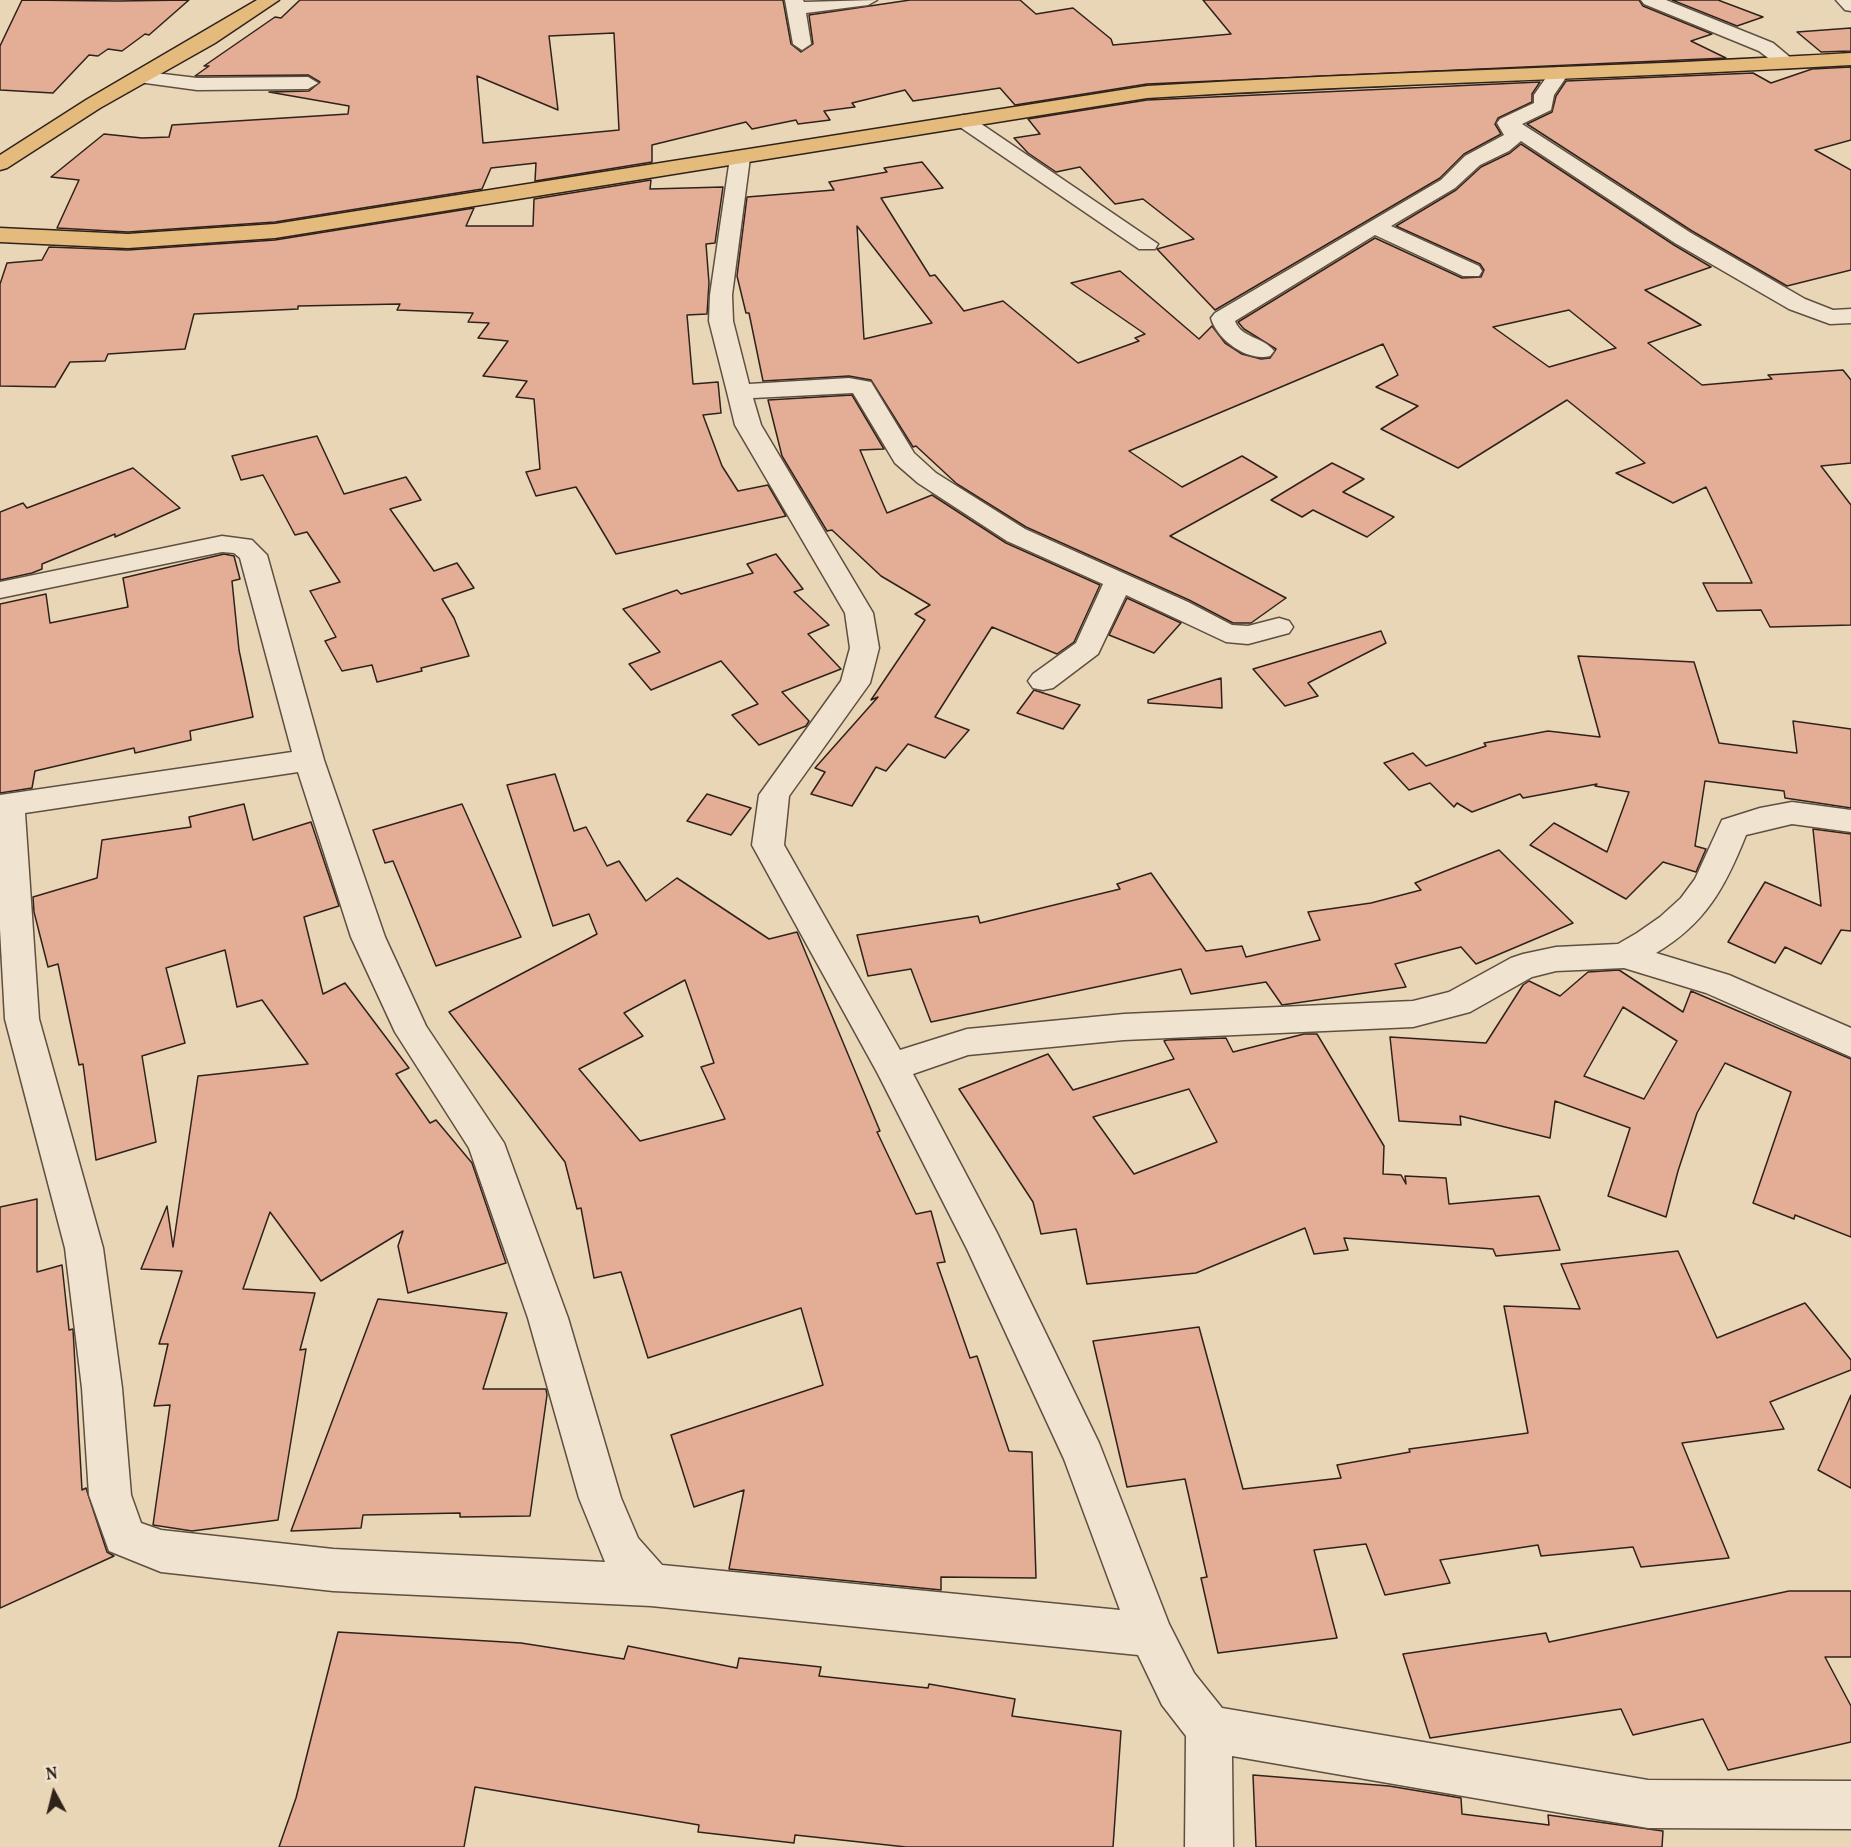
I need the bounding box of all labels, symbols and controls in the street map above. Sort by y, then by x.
north arrow [24,1763,84,1823]
text: N [45,1764,59,1787]

